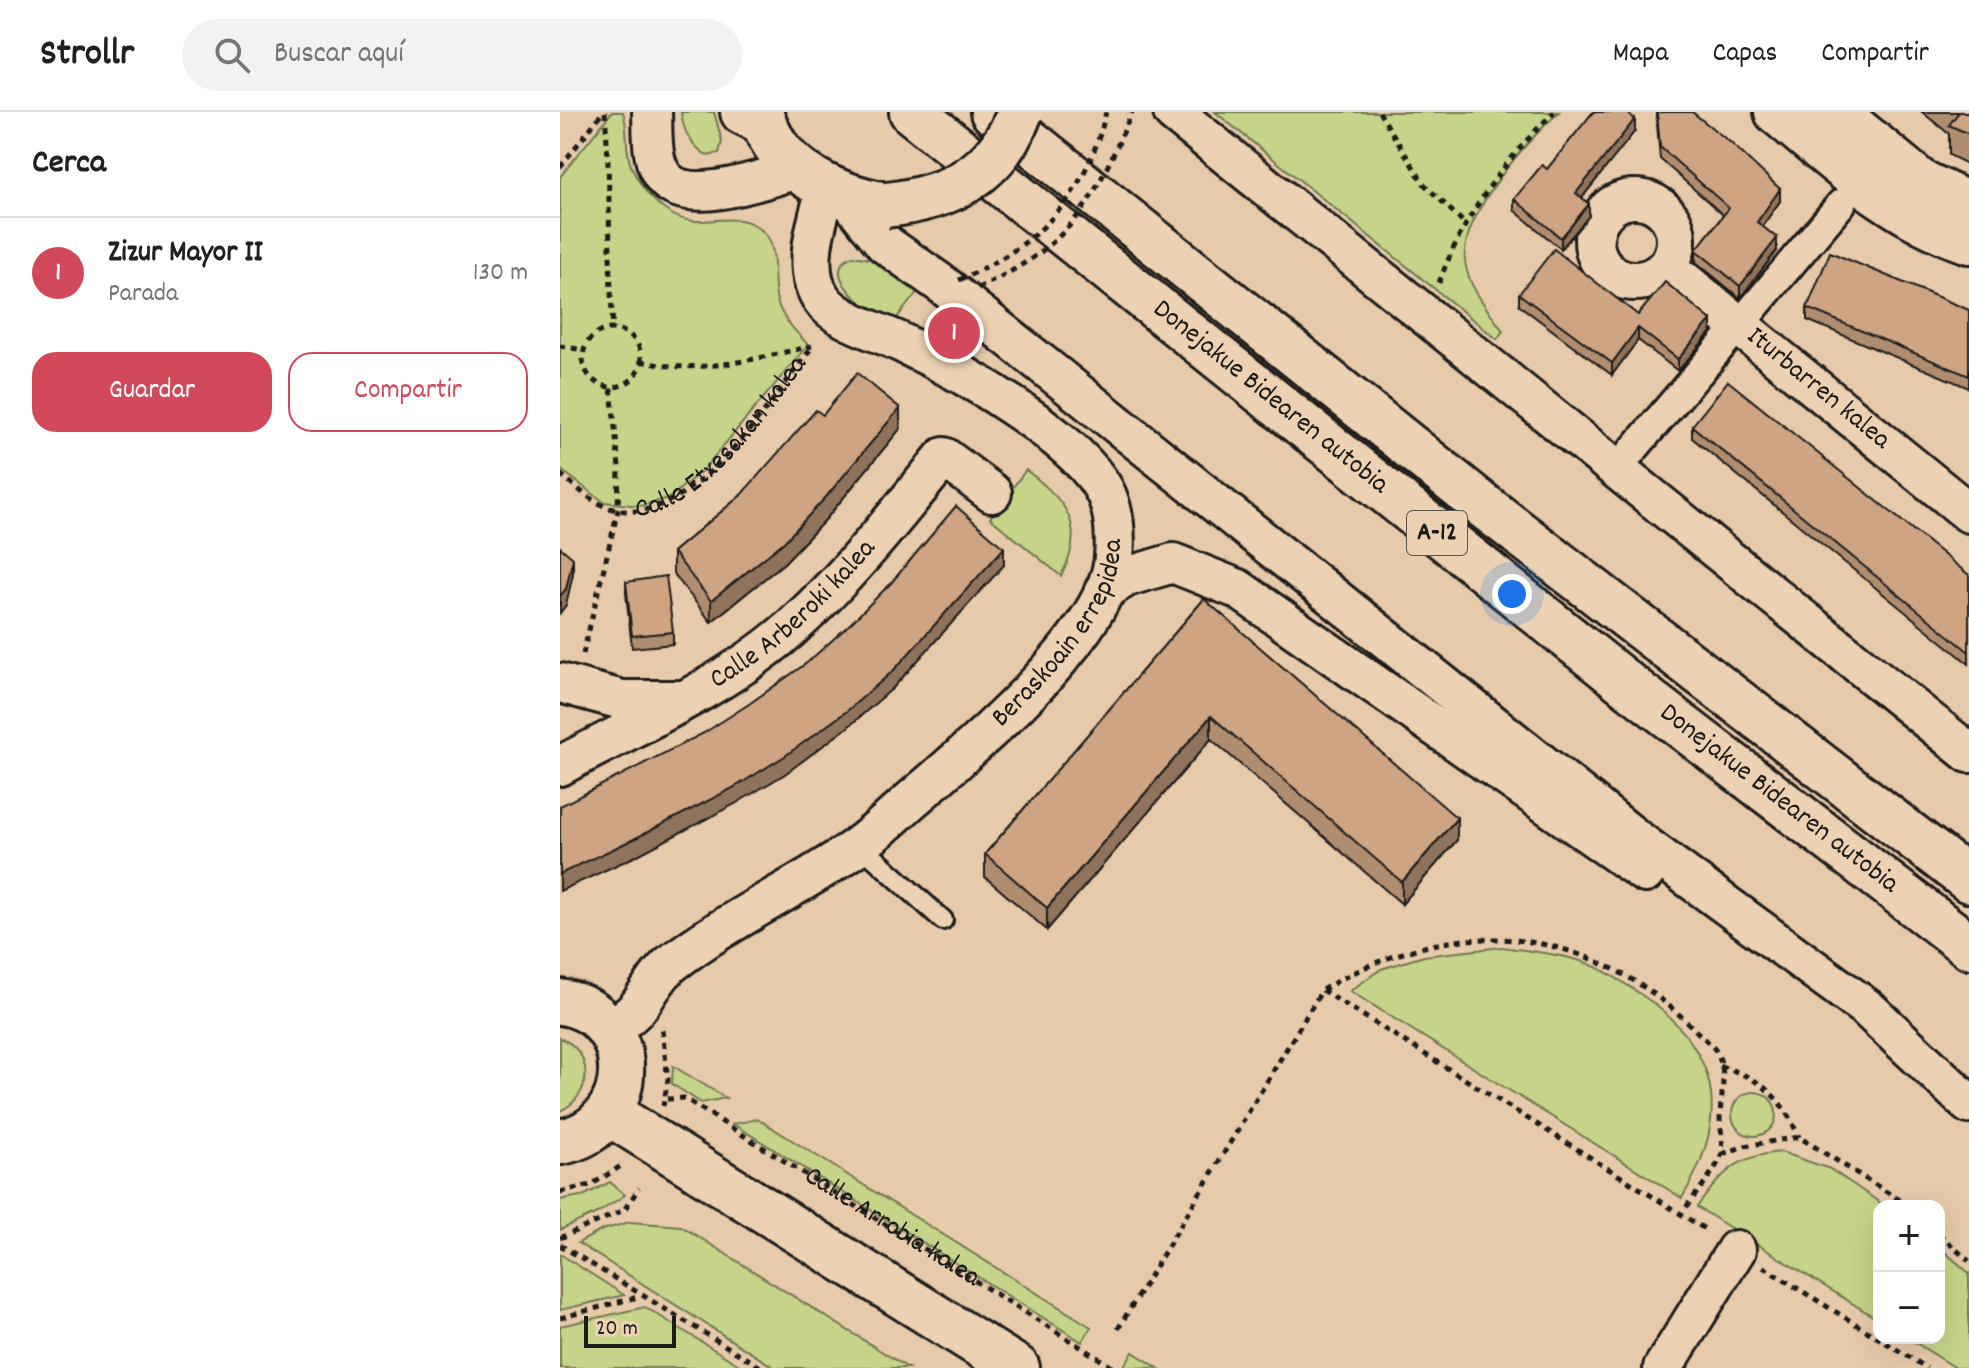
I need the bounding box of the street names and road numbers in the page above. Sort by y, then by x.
street label: Donejakue Bidearen autobia [1143,291,1397,506]
street label: Iturbarren kalea [1737,318,1899,461]
street label: Calle Etxesakan kalea [632,348,819,531]
road number: A-12 [1407,511,1467,555]
street label: Calle Arberoki kalea [703,531,887,701]
street label: Beraskoain errepidea [984,537,1135,738]
street label: Donejakue Bidearen autobia [1650,695,1907,905]
street label: Calle Arrobia kalea [796,1158,988,1299]

